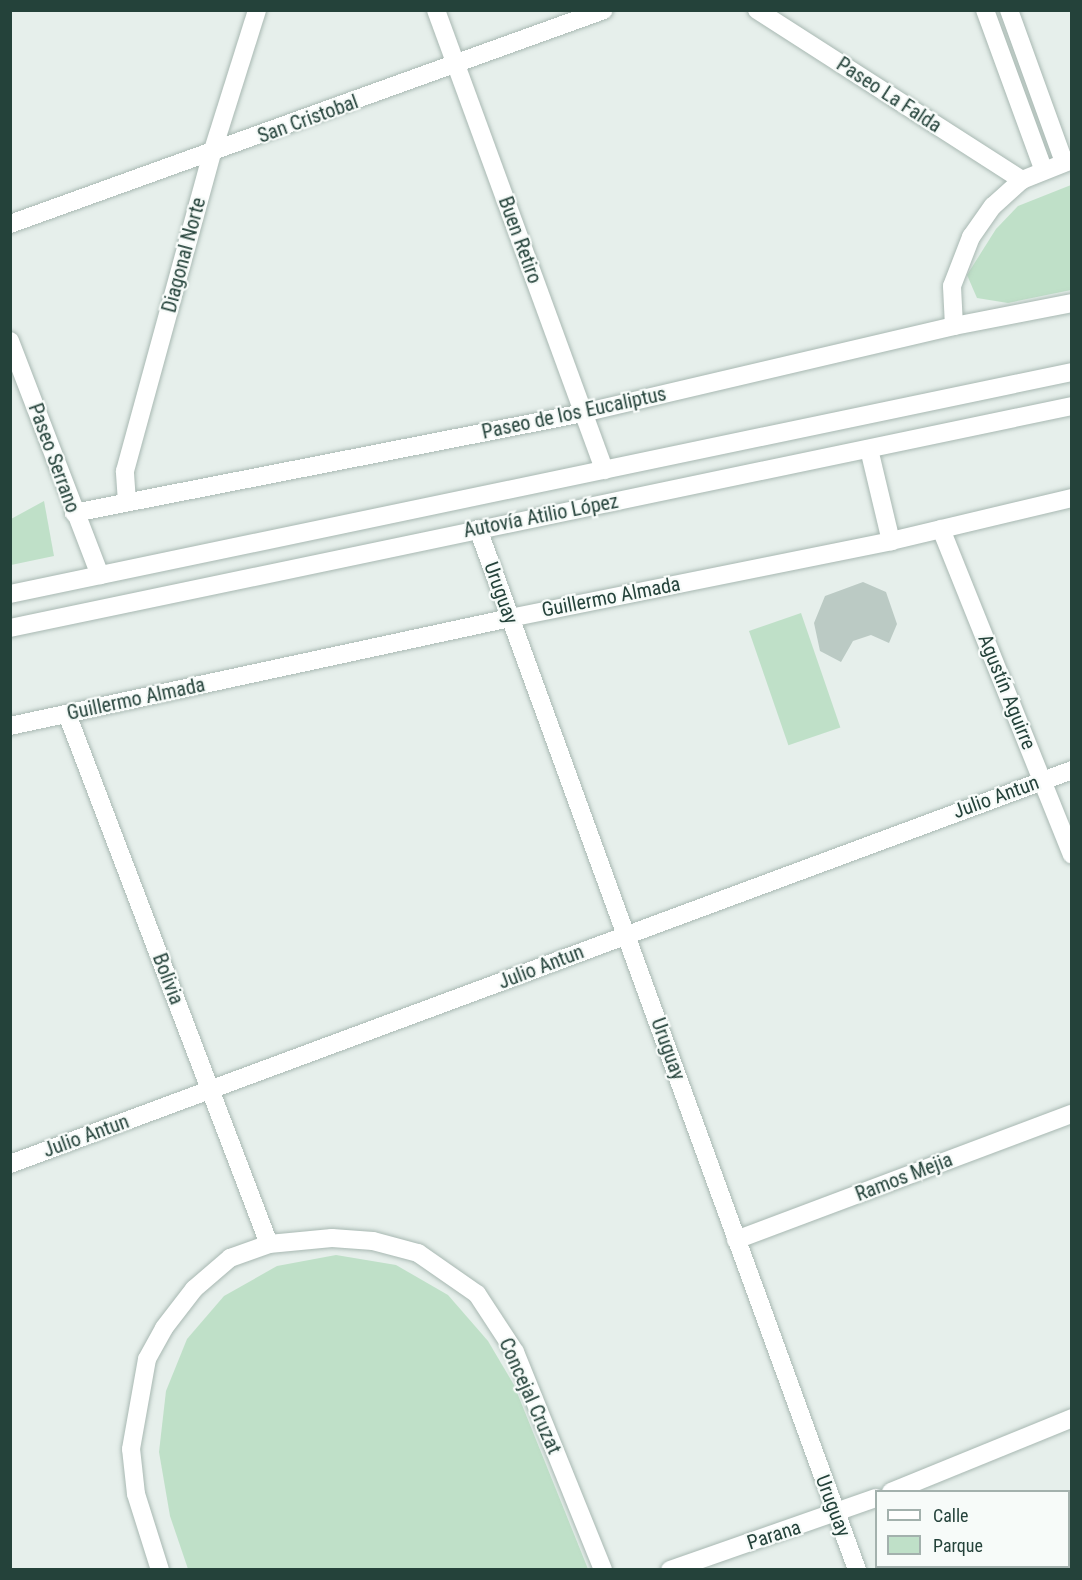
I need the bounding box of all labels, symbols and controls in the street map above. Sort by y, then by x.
street label: Paseo La Falda [832,52,946,138]
street label: San Cristobal [254,90,362,148]
street label: Buen Retiro [493,193,547,287]
street label: Diagonal Norte [157,195,211,315]
street label: Paseo de los Eucaliptus [480,382,668,444]
street label: Paseo Serrano [23,400,85,516]
street label: Autovía Atilio López [461,489,621,543]
street label: Uruguay [479,559,523,627]
street label: Guillermo Almada [540,572,682,622]
street label: Agustín Aguirre [973,631,1041,753]
street label: Guillermo Almada [65,673,207,725]
street label: Julio Antun [950,770,1042,824]
street label: Julio Antun [495,940,587,994]
street label: Bolivia [147,950,189,1008]
street label: Uruguay [646,1015,690,1083]
street label: Julio Antun [40,1109,132,1163]
street label: Ramos Mejia [852,1147,956,1207]
street label: Concejal Cruzat [494,1334,566,1458]
street label: Uruguay [810,1472,856,1540]
legend [875,1490,1070,1568]
text: Calle [933,1505,969,1526]
street label: Parana [744,1515,804,1555]
text: Parque [933,1535,983,1556]

